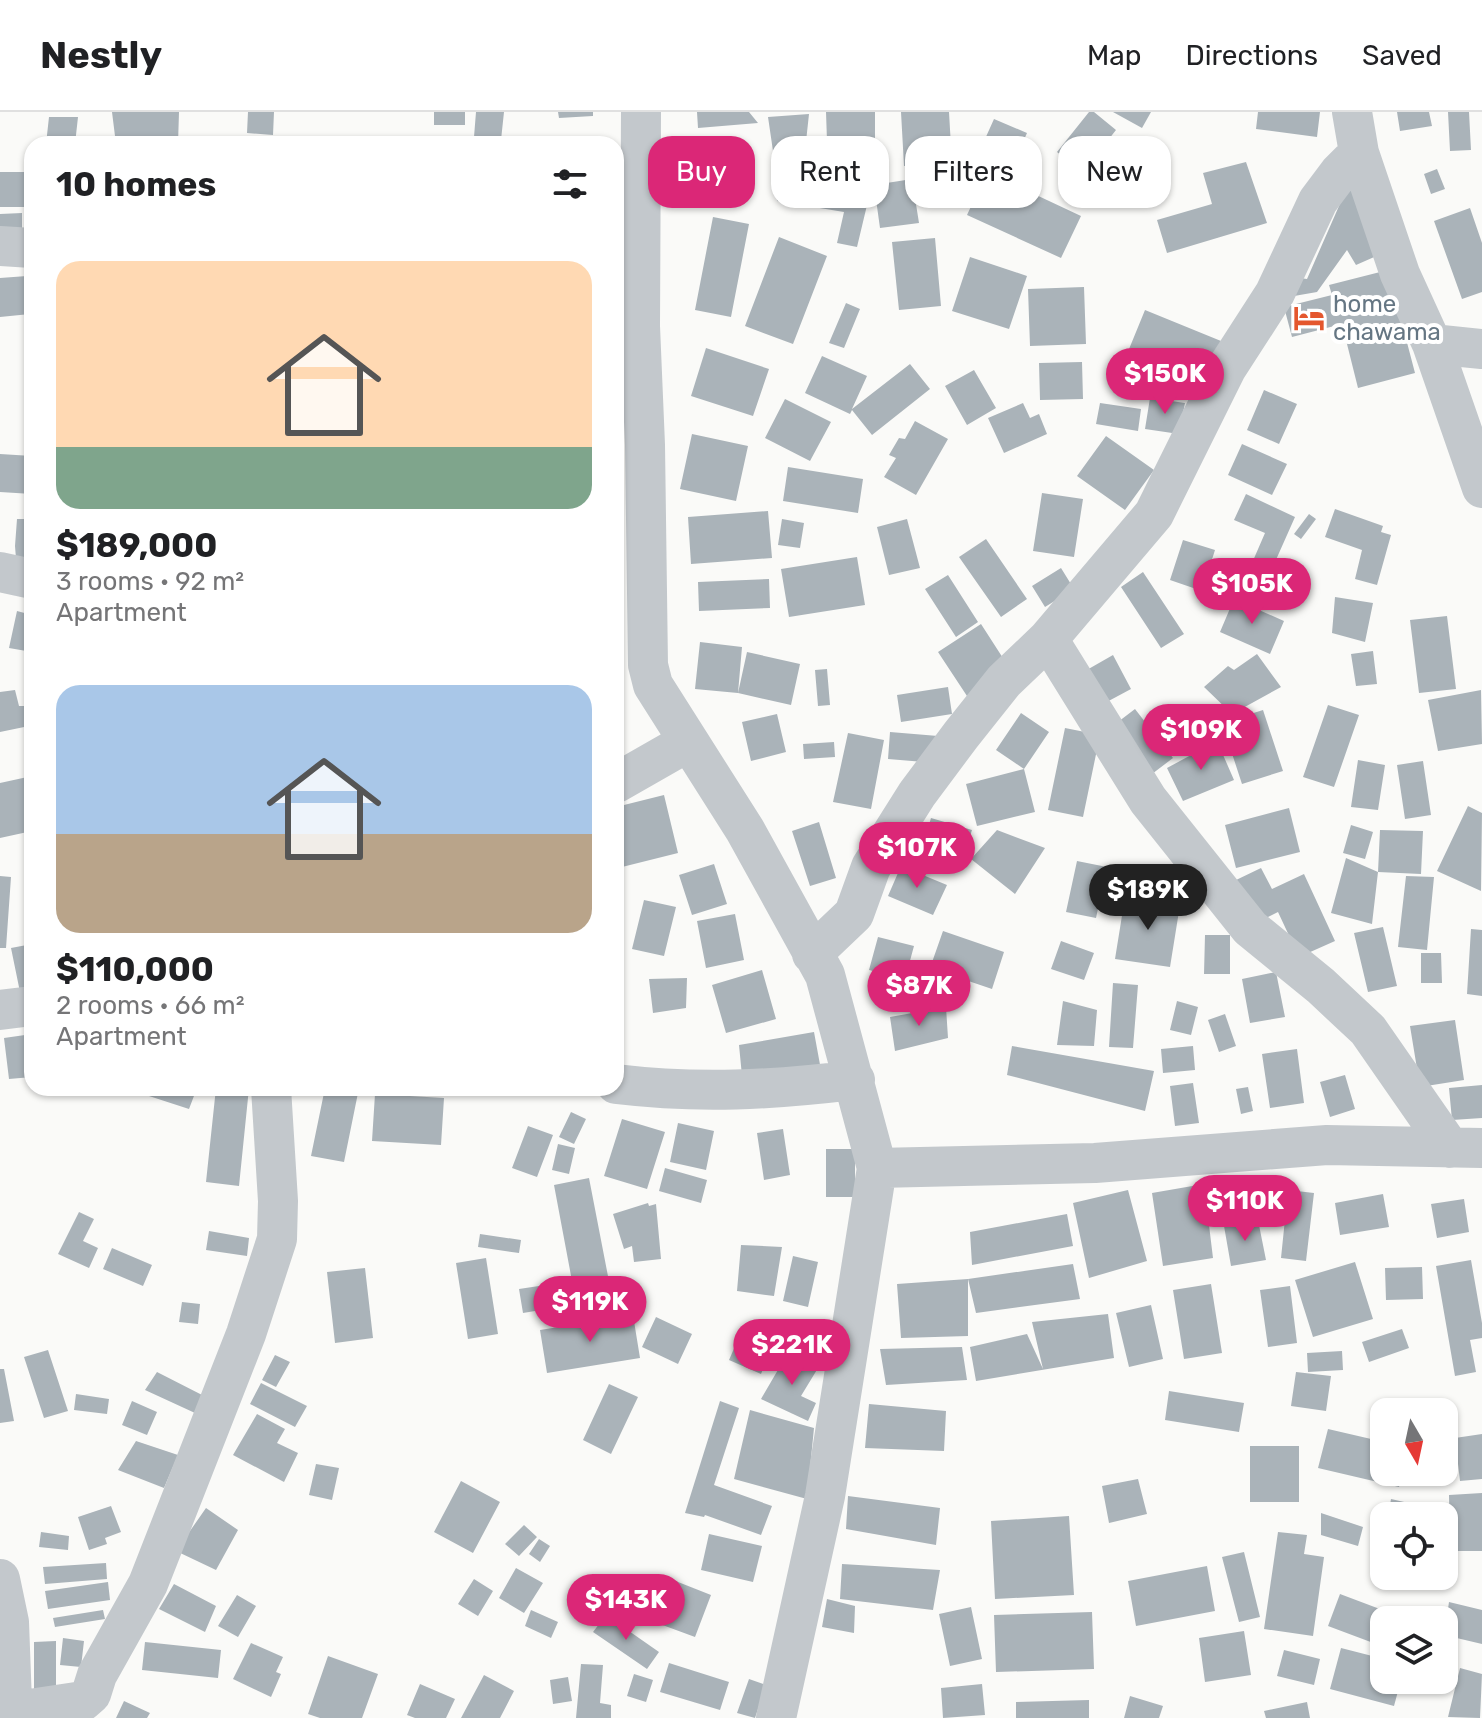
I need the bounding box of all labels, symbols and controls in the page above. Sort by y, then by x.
text: Nestly [40,32,162,78]
text: Map [1087,39,1141,72]
text: Directions [1185,39,1318,72]
text: Saved [1362,39,1442,72]
chip: Buy [648,136,755,208]
chip: Rent [771,136,889,208]
chip: Filters [905,136,1042,208]
chip: New [1058,136,1171,208]
icon: filters [548,162,592,206]
text: 10 homes [56,164,216,205]
place label: home chawama [1333,290,1441,346]
hotel icon: home chawama [1292,301,1326,335]
icon: home [252,313,396,457]
pin: $150K [1109,348,1221,416]
text: $150K [1124,358,1206,389]
text: $189,000 [56,525,217,566]
pin: $105K [1196,558,1308,626]
text: 3 rooms · 92 m² [56,566,244,597]
text: $105K [1211,568,1293,599]
text: Apartment [56,597,187,628]
pin: $109K [1145,704,1257,772]
text: $109K [1160,714,1242,745]
icon: home [252,737,396,881]
pin: $107K [861,822,973,890]
text: $107K [877,832,957,863]
pin: $189K [1092,864,1204,932]
text: $189K [1107,874,1189,905]
text: $110,000 [56,949,214,990]
pin: $87K [872,960,966,1028]
text: $87K [885,970,953,1001]
text: 2 rooms · 66 m² [56,990,245,1021]
text: Apartment [56,1021,187,1052]
pin: $110K [1189,1175,1301,1243]
text: $110K [1206,1185,1284,1216]
pin: $119K [534,1276,646,1344]
text: $119K [551,1286,629,1317]
pin: $221K [736,1319,848,1387]
text: $221K [751,1329,833,1360]
north arrow [1370,1398,1458,1486]
map controls [1370,1398,1458,1694]
button: locate [1370,1502,1458,1590]
pin: $143K [570,1574,682,1642]
text: $143K [585,1584,667,1615]
button: layers [1370,1606,1458,1694]

